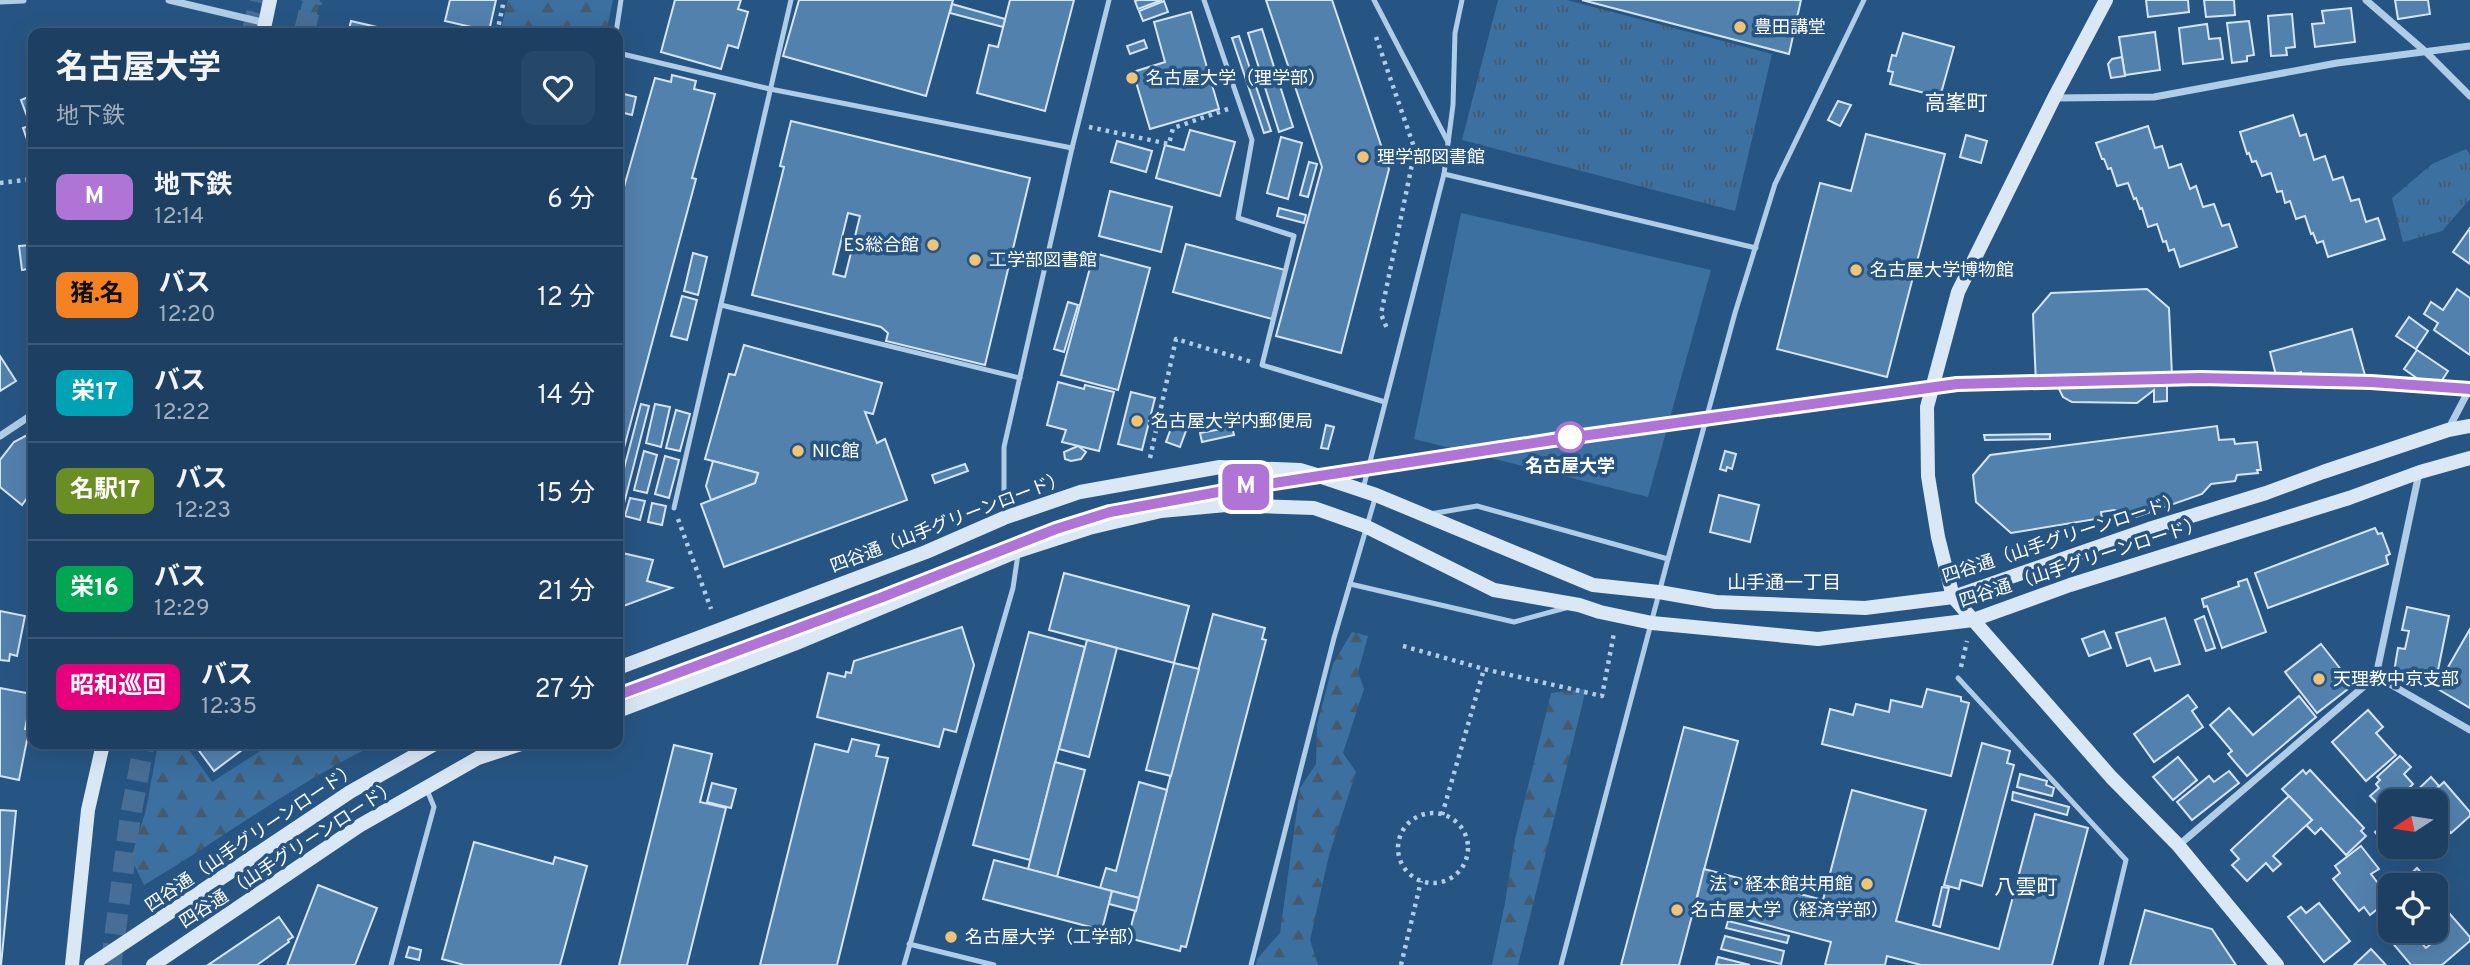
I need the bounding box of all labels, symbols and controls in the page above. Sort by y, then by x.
place label: 豊田講堂 [1754,17,1826,40]
marker: 豊田講堂 [1732,19,1748,35]
text: 名古屋大学 [56,49,221,91]
button: heart [521,51,595,125]
place label: 名古屋大学（理学部） [1146,68,1326,91]
marker: 名古屋大学（理学部） [1124,70,1140,86]
district label: 高峯町 [1925,91,1988,118]
text: 地下鉄 [56,103,125,132]
place label: 理学部図書館 [1377,147,1485,170]
marker: 理学部図書館 [1355,149,1371,165]
text: 地下鉄 [154,170,232,203]
text: M [85,182,104,212]
text: 6 分 [547,184,595,217]
text: 12:14 [154,203,204,232]
place label: ES総合館 [844,235,919,258]
marker: ES総合館 [925,237,941,253]
place label: 工学部図書館 [989,250,1097,273]
marker: 工学部図書館 [967,252,983,268]
place label: 名古屋大学博物館 [1870,260,2014,283]
marker: 名古屋大学博物館 [1848,262,1864,278]
text: バス [159,268,211,301]
text: 猪.名 [70,280,124,310]
text: 12 分 [537,282,595,315]
text: 12:20 [159,301,216,330]
text: バス [154,366,206,399]
text: 栄17 [71,378,118,408]
text: 14 分 [538,380,595,413]
text: 12:22 [154,399,210,428]
place label: 名古屋大学内郵便局 [1151,411,1313,434]
marker: 名古屋大学内郵便局 [1129,413,1145,429]
marker: 名古屋大学 [1555,422,1585,452]
place label: NIC館 [812,441,859,464]
marker: NIC館 [790,443,806,459]
place label: 名古屋大学 [1525,456,1615,479]
text: バス [175,464,227,497]
line badge: M [1223,464,1269,510]
street label: 四谷通（山手グリーンロード） [827,468,1070,579]
text: M [1236,472,1256,502]
text: 名駅17 [70,476,140,506]
text: 15 分 [537,478,595,511]
street label: 四谷通（山手グリーンロード） [1940,490,2185,589]
text: 12:23 [175,497,231,526]
street label: 四谷通 （山手グリーンロード） [1956,513,2206,614]
text: バス [154,562,206,595]
district label: 山手通一丁目 [1727,572,1841,596]
text: 栄16 [70,574,119,604]
text: 21 分 [537,576,595,609]
text: 12:29 [154,595,210,624]
text: バス [201,660,253,693]
place label: 天理教中京支部 [2333,669,2459,692]
marker: 天理教中京支部 [2311,671,2327,687]
text: 昭和巡回 [70,672,166,702]
text: 27 分 [535,674,595,707]
text: 12:35 [201,693,257,722]
street label: 四谷通（山手グリーンロード） [141,759,362,918]
street label: 四谷通 （山手グリーンロード） [175,776,402,934]
north arrow [2378,789,2448,859]
map controls [2378,789,2448,943]
button: locate [2378,873,2448,943]
place label: 法・経本館共用館 [1709,874,1853,897]
district label: 八雲町 [1995,875,2058,902]
marker: 法・経本館共用館 [1859,876,1875,892]
place label: 名古屋大学（経済学部） [1691,900,1889,923]
marker: 名古屋大学（経済学部） [1669,902,1685,918]
place label: 名古屋大学（工学部） [965,927,1145,950]
marker: 名古屋大学（工学部） [943,929,959,945]

